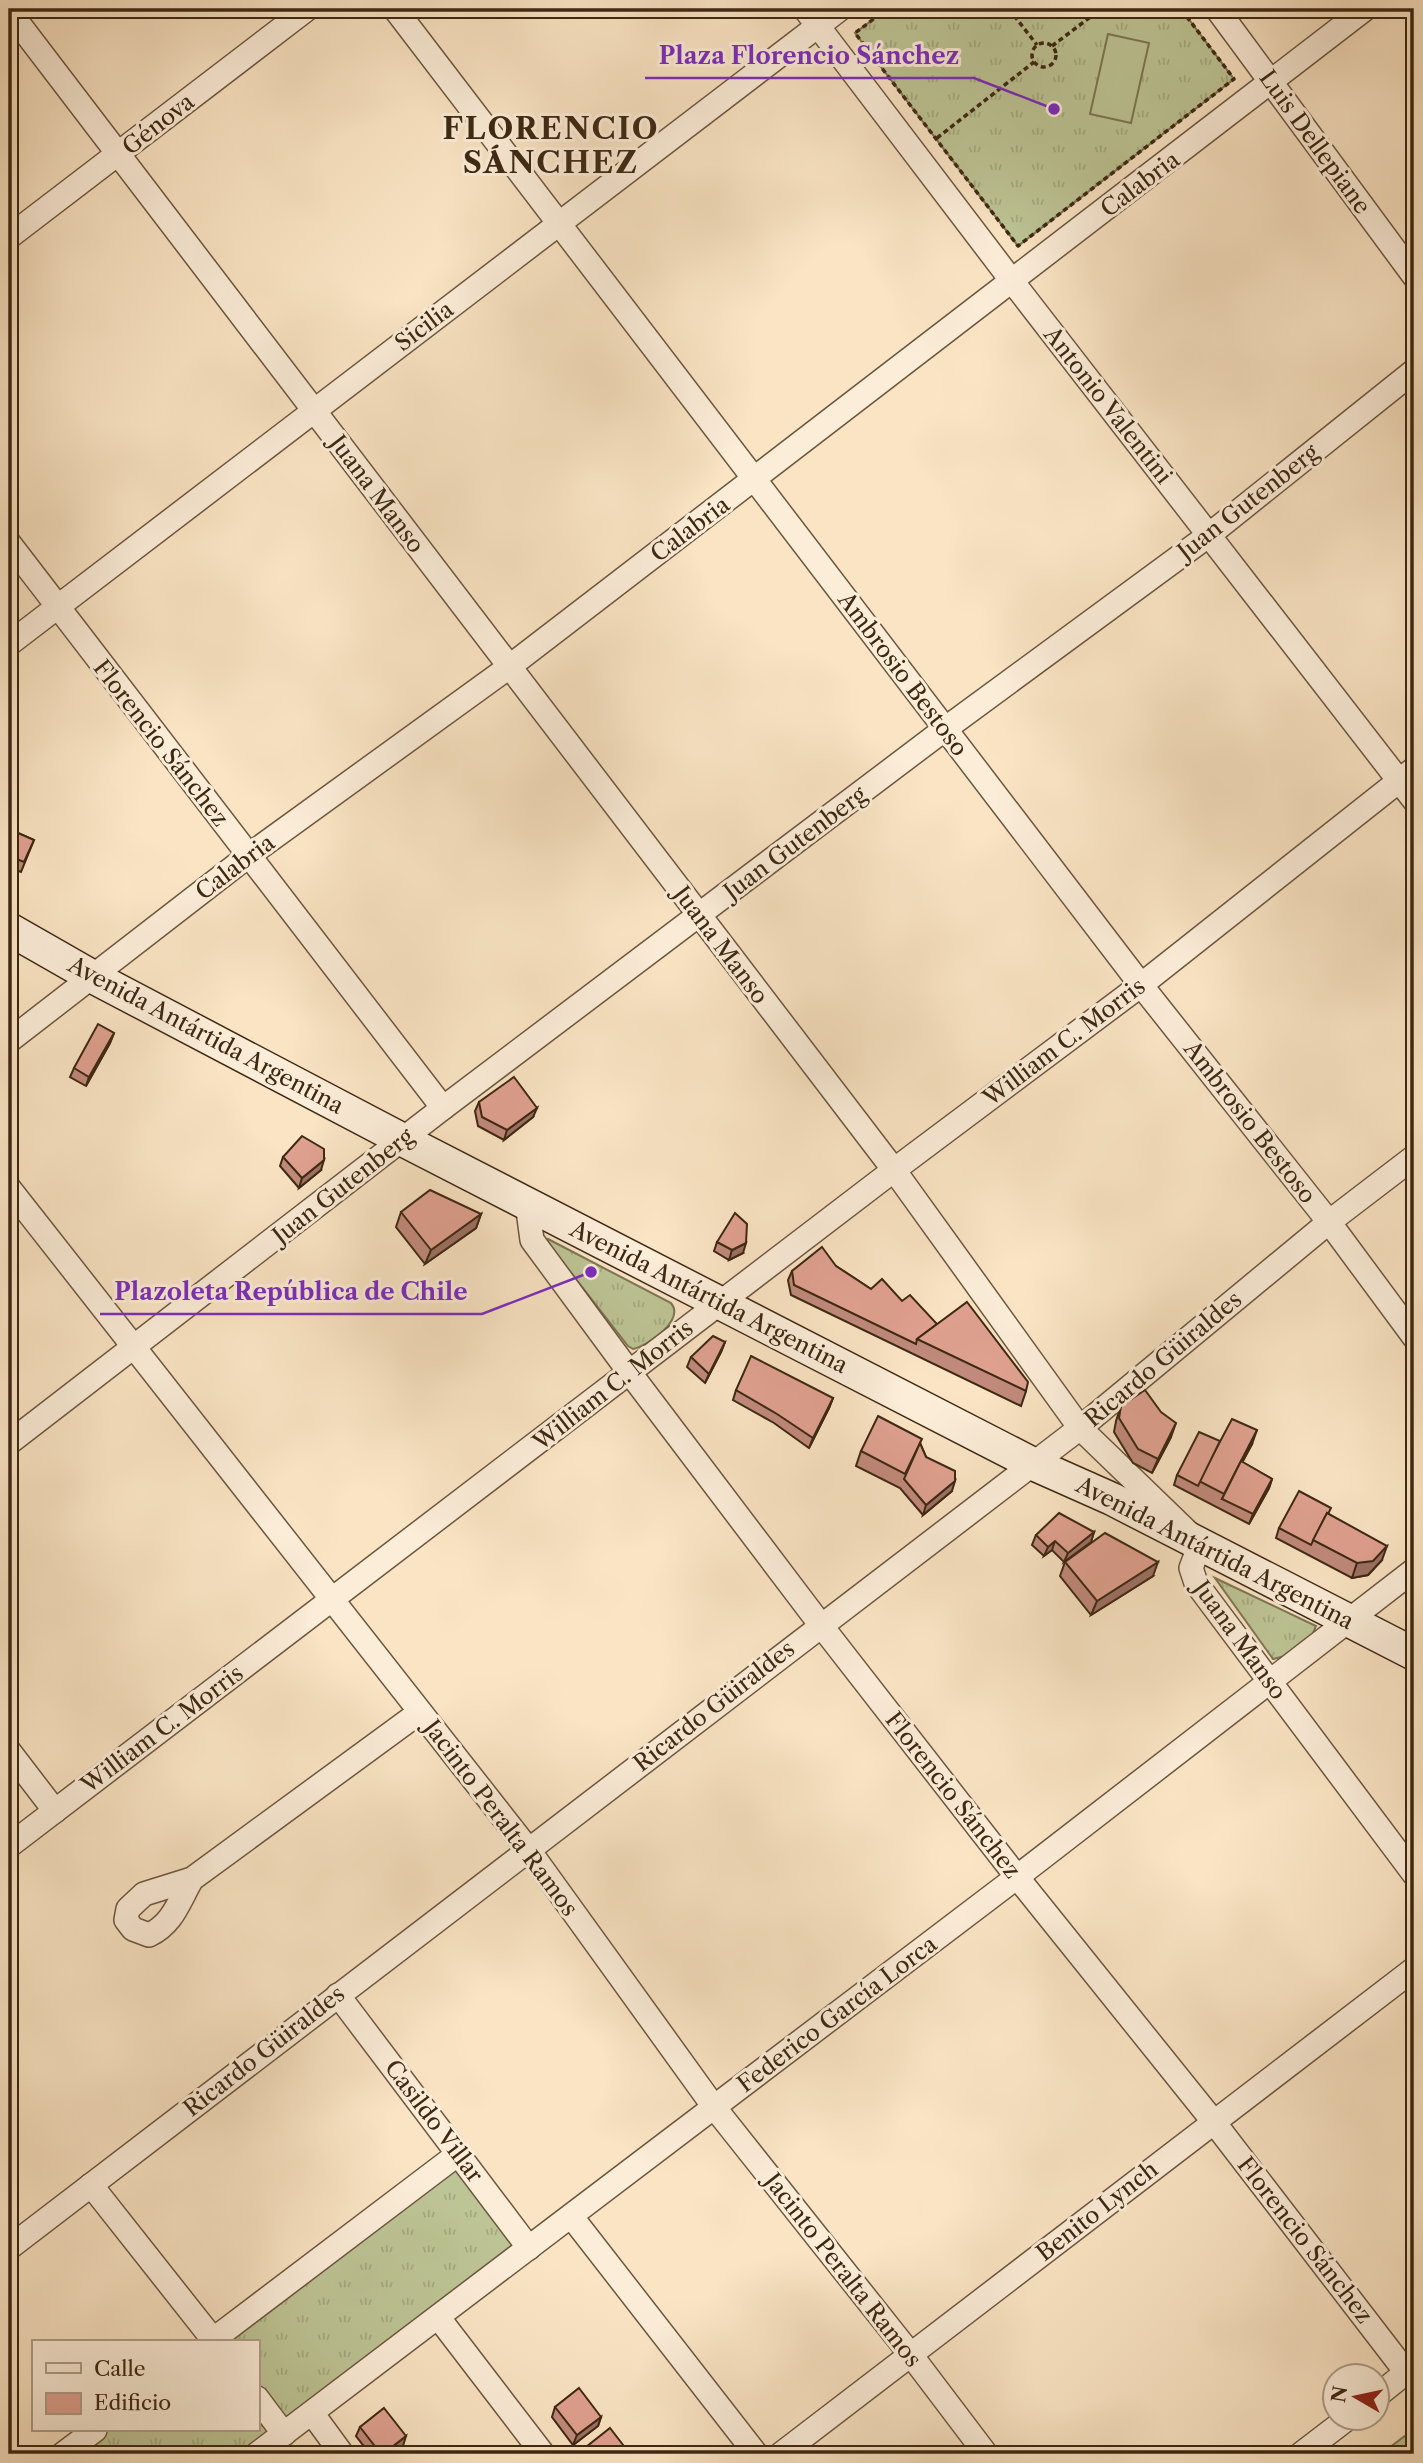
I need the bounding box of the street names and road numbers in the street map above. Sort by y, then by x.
street label: Luis Dellepiane [1253,65,1377,219]
street label: Génova [117,87,200,161]
street label: Calabria [1095,145,1186,223]
street label: Sicilia [389,294,459,357]
street label: Antonio Valentini [1037,320,1178,489]
street label: Juana Manso [322,427,430,558]
street label: Juan Gutenberg [1170,438,1325,568]
street label: Calabria [645,490,736,568]
street label: Ambrosio Bestoso [832,586,974,762]
street label: Florencio Sánchez [87,654,235,832]
street label: Juan Gutenberg [716,780,873,908]
street label: Calabria [190,828,281,906]
street label: Juana Manso [666,878,774,1009]
street label: Avenida Antártida Argentina [63,950,349,1120]
street label: William C. Morris [977,972,1151,1113]
street label: Ambrosio Bestoso [1177,1034,1322,1209]
street label: Juan Gutenberg [265,1122,420,1252]
street label: Avenida Antártida Argentina [565,1214,853,1380]
street label: Ricardo Güiraldes [1079,1285,1247,1433]
street label: William C. Morris [527,1314,699,1457]
street label: Avenida Antártida Argentina [1071,1470,1359,1636]
street label: Juana Manso [1186,1573,1293,1705]
street label: Ricardo Güiraldes [628,1634,800,1778]
street label: William C. Morris [75,1659,249,1800]
street label: Florencio Sánchez [879,1706,1027,1884]
street label: Jacinto Peralta Ramos [416,1712,584,1922]
street label: Federico García Lorca [732,1929,943,2098]
street label: Ricardo Güiraldes [178,1979,350,2123]
street label: Casildo Villar [379,2054,489,2188]
street label: Florencio Sánchez [1231,2151,1379,2329]
street label: Benito Lynch [1031,2155,1163,2267]
street label: Jacinto Peralta Ramos [757,2165,927,2373]

